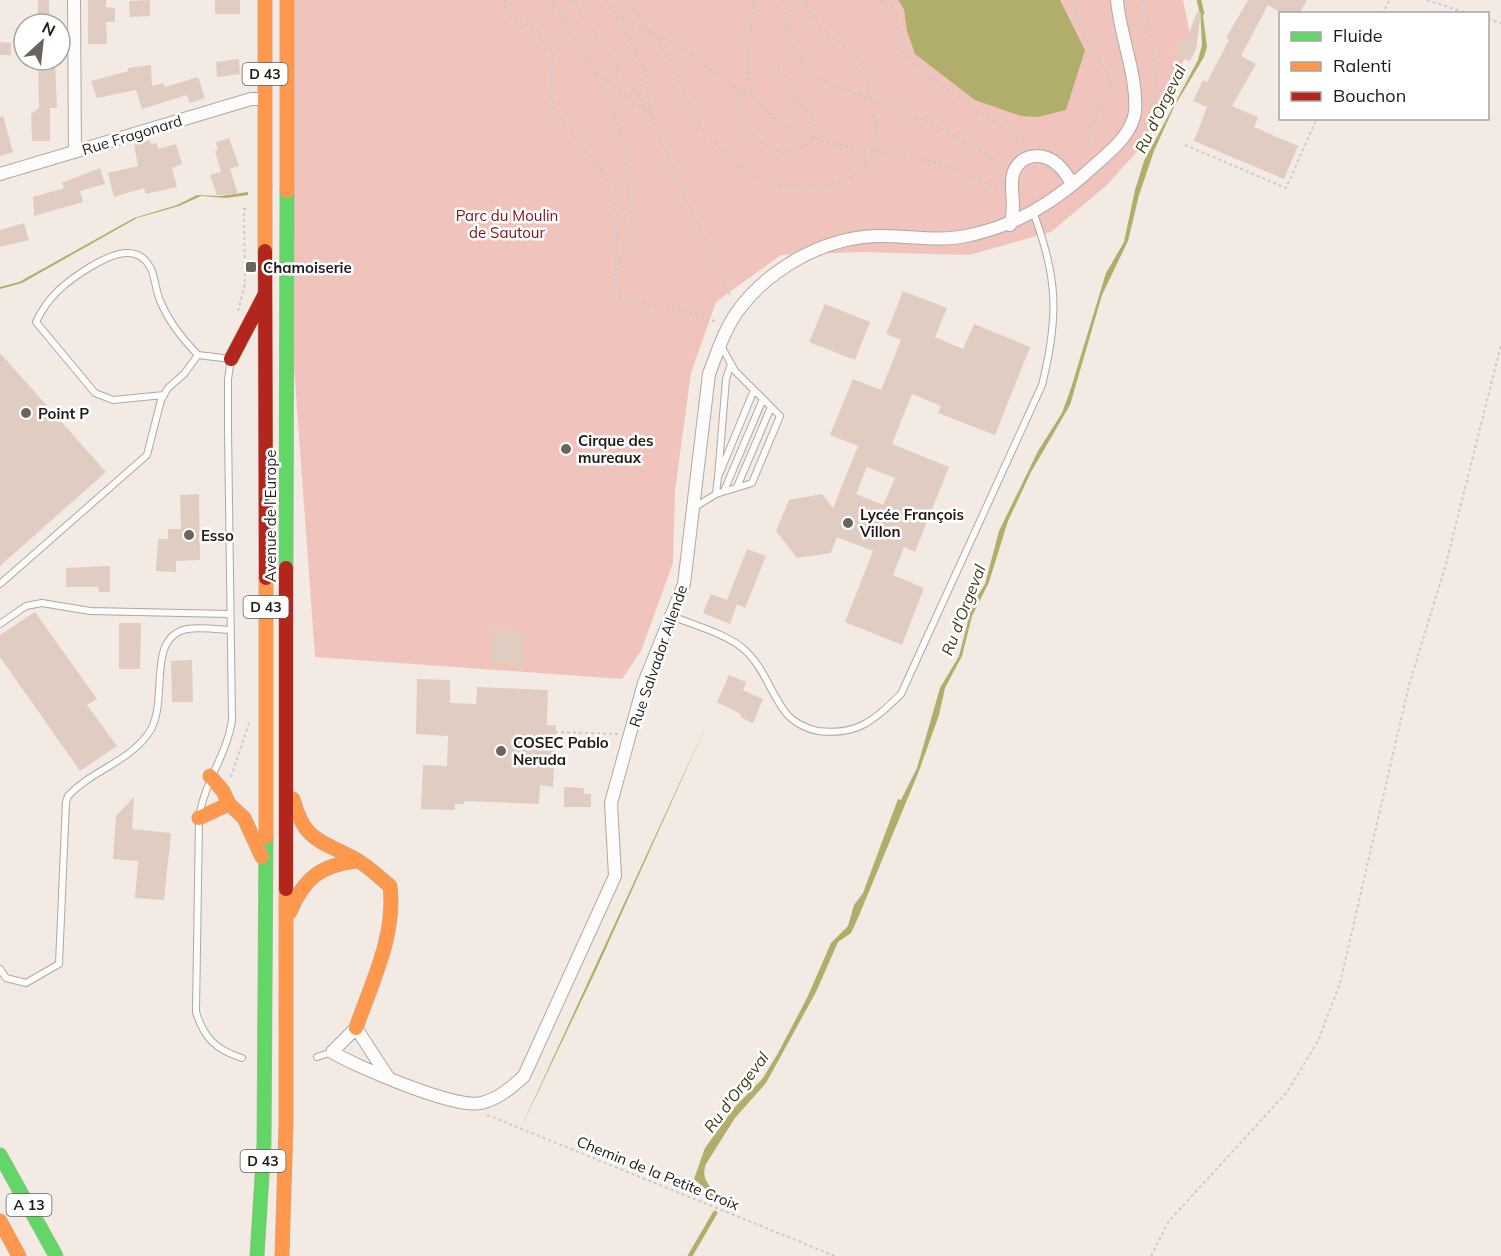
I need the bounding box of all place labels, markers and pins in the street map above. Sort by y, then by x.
place label: Chamoiserie [263,258,352,277]
marker: Chamoiserie [244,260,258,274]
place label: Point P [38,404,89,423]
marker: Point P [19,406,33,420]
place label: Cirque des mureaux [578,431,654,467]
marker: Cirque des mureaux [559,442,573,456]
place label: Lycée François Villon [859,505,964,541]
marker: Lycée François Villon [841,516,855,530]
place label: Esso [201,526,234,545]
marker: Esso [182,528,196,542]
place label: COSEC Pablo Neruda [513,733,609,769]
marker: COSEC Pablo Neruda [494,744,508,758]

